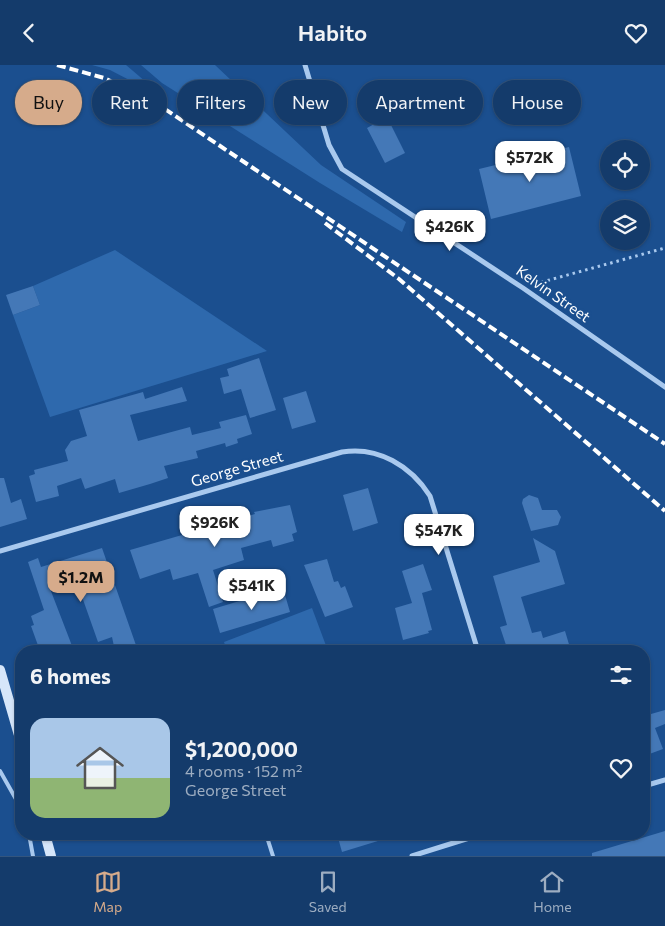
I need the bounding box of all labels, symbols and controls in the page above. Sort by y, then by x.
icon: back [15,19,43,47]
text: Habito [298,19,367,46]
icon: heart [622,19,650,47]
chip: Buy [15,80,82,125]
chip: Rent [92,80,167,125]
chip: Filters [177,80,264,125]
chip: New [274,80,347,125]
chip: Apartment [357,80,483,125]
chip: House [493,80,581,125]
map controls [600,140,650,250]
button: locate [600,140,650,190]
pin: $572K [495,141,565,183]
text: $572K [506,147,554,166]
button: layers [600,200,650,250]
pin: $426K [415,209,485,252]
text: $426K [426,216,474,235]
street label: Kelvin Street [513,261,594,325]
street label: George Street [189,446,285,490]
pin: $926K [180,505,250,548]
text: $926K [190,512,240,531]
pin: $547K [404,513,474,556]
text: $547K [415,520,463,539]
pin: $1.2M [46,561,116,603]
text: $1.2M [58,567,104,586]
pin: $541K [217,569,287,611]
text: $541K [229,575,275,594]
icon: filters [607,661,635,689]
text: 6 homes [30,663,111,688]
text: $1,200,000 [185,736,298,761]
icon: home [70,738,130,798]
icon: heart [607,754,635,782]
text: 4 rooms · 152 m² [185,761,302,780]
text: George Street [185,780,286,799]
tab: Map [93,868,122,915]
tab: Saved [309,868,347,915]
tab: Home [533,868,572,915]

